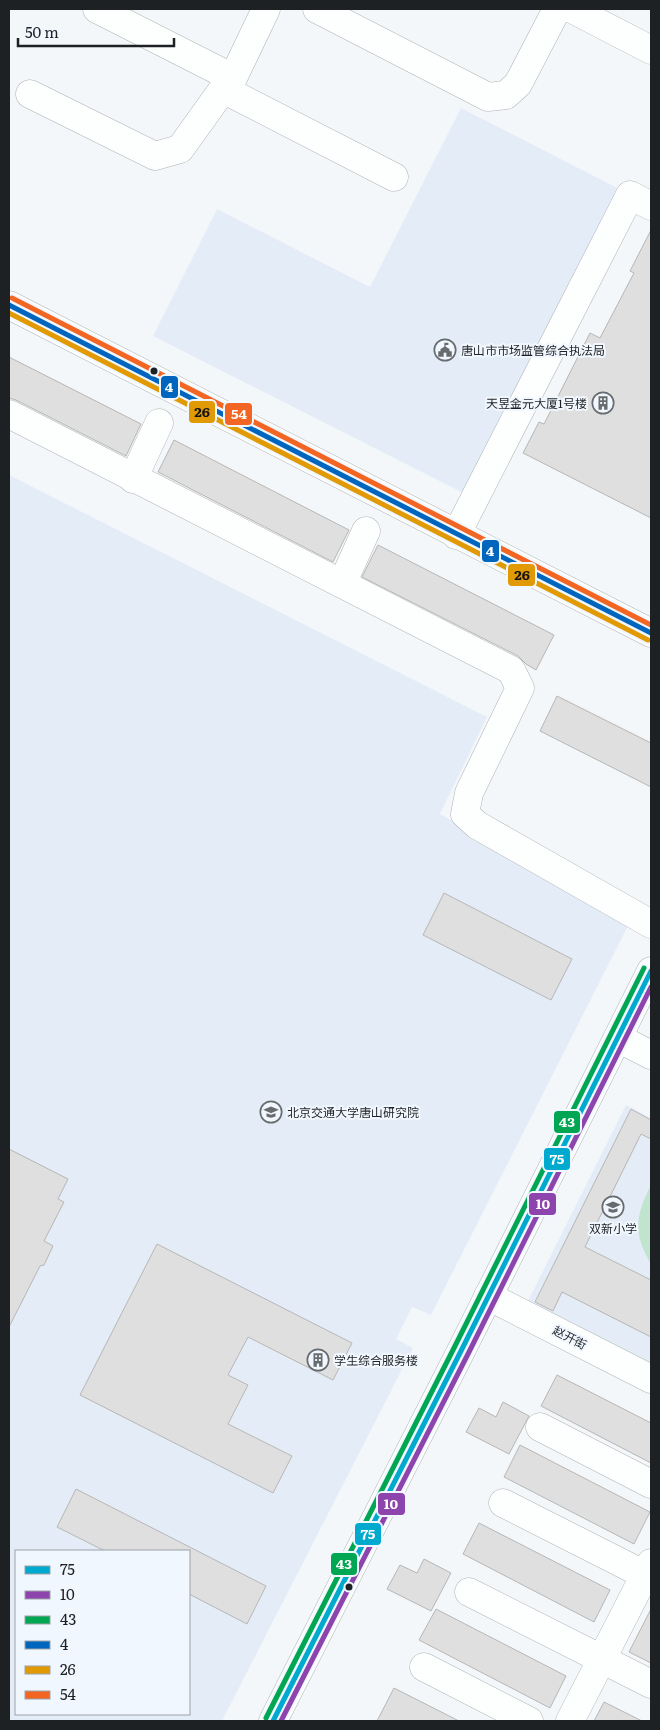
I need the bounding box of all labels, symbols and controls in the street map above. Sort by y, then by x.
scale bar [18,15,174,47]
text: 50 m [25,20,59,43]
public building icon: 唐山市市场监管综合执法局 [433,338,457,362]
place label: 唐山市市场监管综合执法局 [461,341,605,359]
unlabelled marker [149,366,159,376]
line badge: 4 [160,375,179,399]
text: 4 [165,376,174,396]
building icon: 天昱金元大厦1号楼 [591,391,615,415]
place label: 天昱金元大厦1号楼 [486,394,587,412]
line badge: 26 [188,400,216,424]
text: 26 [194,401,210,421]
line badge: 54 [224,402,253,426]
text: 54 [231,403,248,423]
line badge: 4 [481,539,500,563]
text: 4 [486,540,495,560]
line badge: 26 [507,563,536,587]
text: 26 [514,564,530,584]
school or university icon: 北京交通大学唐山研究院 [259,1100,283,1124]
place label: 北京交通大学唐山研究院 [287,1103,419,1121]
line badge: 43 [553,1110,581,1134]
text: 43 [559,1111,575,1131]
line badge: 75 [543,1147,571,1171]
text: 75 [550,1148,565,1168]
line badge: 10 [528,1192,557,1216]
text: 10 [536,1193,551,1213]
school or university icon: 双新小学 [601,1195,625,1219]
place label: 双新小学 [589,1219,637,1237]
street label: 赵开街 [550,1321,590,1353]
building icon: 学生综合服务楼 [306,1348,330,1372]
place label: 学生综合服务楼 [334,1351,418,1369]
line badge: 10 [377,1492,406,1516]
text: 10 [384,1493,399,1513]
line badge: 75 [354,1522,382,1546]
text: 75 [361,1523,376,1543]
legend [15,1550,190,1715]
line badge: 43 [330,1552,358,1576]
text: 43 [336,1553,352,1573]
text: 75 [60,1557,75,1580]
text: 10 [60,1582,75,1605]
unlabelled marker [344,1582,354,1592]
text: 43 [60,1607,76,1630]
text: 4 [60,1632,68,1655]
text: 26 [60,1657,76,1680]
text: 54 [60,1682,76,1705]

